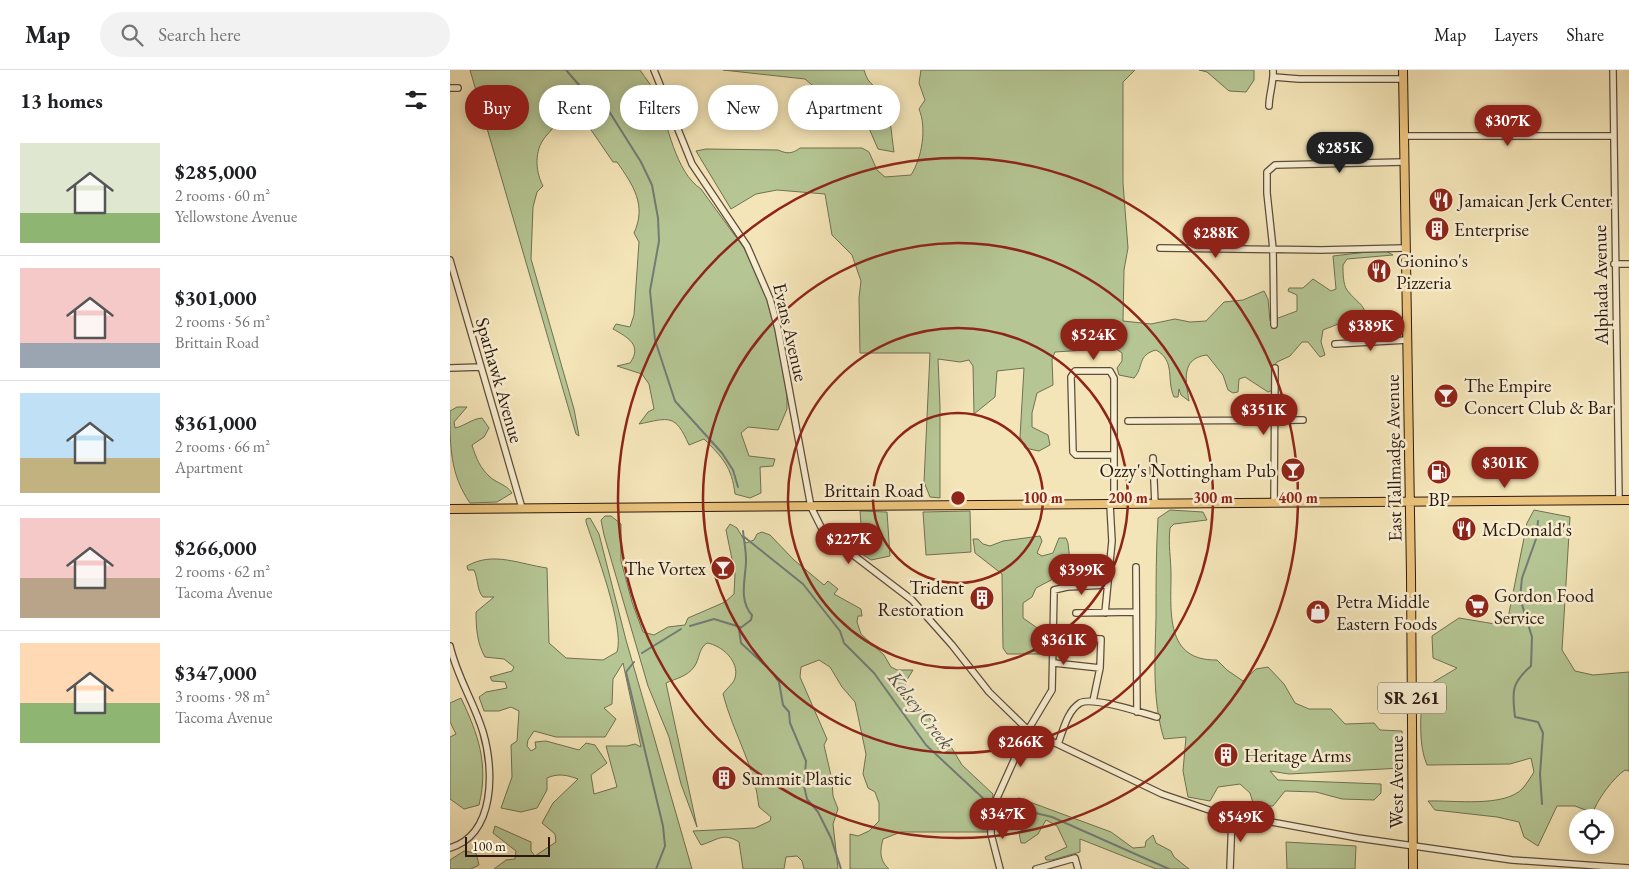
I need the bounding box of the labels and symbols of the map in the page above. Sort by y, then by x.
pin: $307K [1473,104,1543,147]
pin: $285K [1305,132,1375,174]
restaurant icon: Jamaican Jerk Center [1428,187,1454,213]
place label: Jamaican Jerk Center [1456,188,1612,213]
pin: $288K [1181,216,1251,259]
building icon: Enterprise [1424,216,1450,242]
place label: Enterprise [1454,217,1529,242]
street label: Alphada Avenue [1587,225,1614,346]
place label: Gionino's Pizzeria [1396,248,1468,295]
restaurant icon: Gionino's Pizzeria [1366,258,1392,284]
street label: Evans Avenue [767,280,814,384]
pin: $389K [1336,310,1406,352]
street label: Sparhawk Avenue [470,314,529,446]
pin: $524K [1059,318,1129,361]
place label: The Empire Concert Club & Bar [1464,373,1613,420]
street label: East Tallmadge Avenue [1380,374,1407,542]
bar icon: The Empire Concert Club & Bar [1433,383,1459,409]
pin: $351K [1229,394,1299,436]
pin: $301K [1470,446,1540,489]
bar icon: Ozzy's Nottingham Pub [1280,457,1306,483]
place label: Ozzy's Nottingham Pub [1100,458,1276,483]
fuel station icon: BP [1426,459,1452,485]
street label: Brittain Road [824,478,924,503]
place label: BP [1428,487,1450,512]
text: 100 m [1023,488,1063,507]
text: 200 m [1108,488,1148,507]
text: 300 m [1193,488,1233,507]
text: 400 m [1278,488,1318,507]
centre of rings [949,489,967,507]
restaurant icon: McDonald's [1451,516,1477,542]
place label: McDonald's [1482,517,1572,542]
pin: $227K [814,522,884,565]
pin: $399K [1047,554,1117,596]
bar icon: The Vortex [710,555,736,581]
place label: The Vortex [624,556,707,581]
place label: Trident Restoration [878,575,964,622]
place label: Gordon Food Service [1494,583,1594,630]
building icon: Trident Restoration [969,585,995,611]
place label: Petra Middle Eastern Foods [1336,589,1437,636]
supermarket icon: Gordon Food Service [1464,593,1490,619]
shop icon: Petra Middle Eastern Foods [1305,599,1331,625]
pin: $361K [1029,624,1099,666]
water label: Kelsey Creek [882,665,960,755]
road number: SR 261 [1378,682,1446,714]
pin: $266K [986,726,1056,768]
street label: West Avenue [1384,735,1409,829]
building icon: Heritage Arms [1213,742,1239,768]
place label: Heritage Arms [1244,743,1351,768]
building icon: Summit Plastic [711,765,737,791]
place label: Summit Plastic [742,766,852,791]
pin: $347K [968,798,1038,840]
pin: $549K [1206,800,1276,843]
scale bar [465,834,550,857]

